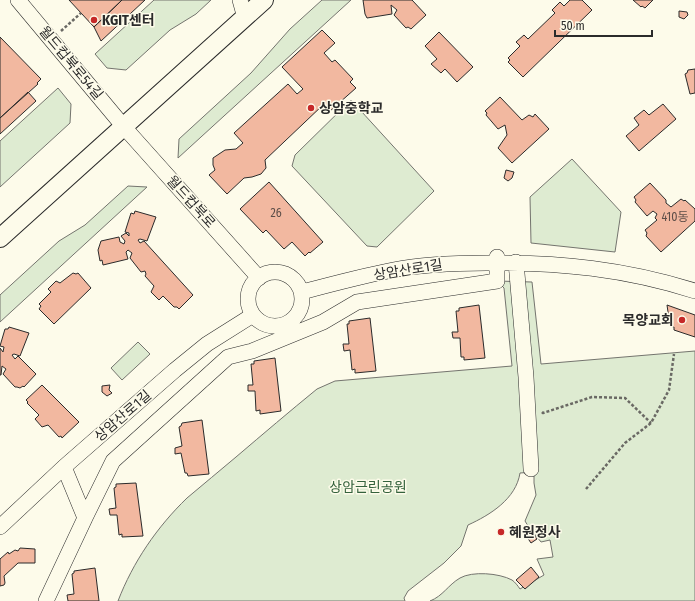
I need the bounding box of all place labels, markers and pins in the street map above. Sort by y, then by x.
place label: KGIT센터 [102,12,155,29]
marker: KGIT센터 [89,15,99,25]
place label: 상암중학교 [319,100,384,117]
marker: 상암중학교 [306,103,316,113]
place label: 목양교회 [622,312,674,329]
marker: 목양교회 [677,315,687,325]
place label: 혜원정사 [509,524,561,541]
marker: 혜원정사 [496,527,506,537]

